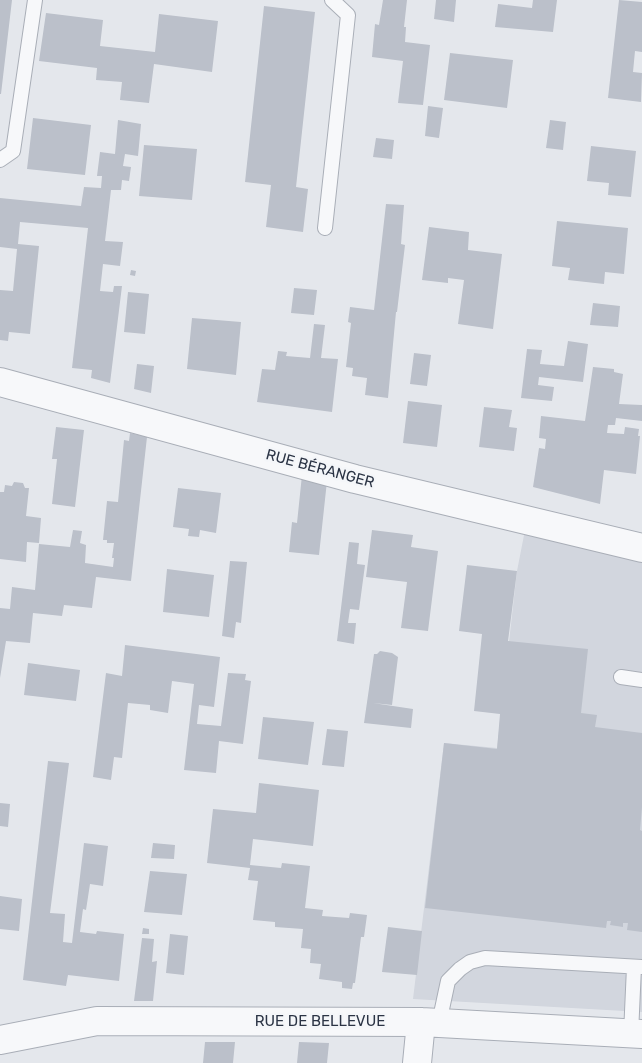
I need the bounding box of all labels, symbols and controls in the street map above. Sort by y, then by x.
street label: RUE BÉRANGER [264,446,376,492]
street label: RUE DE BELLEVUE [255,1013,385,1031]

